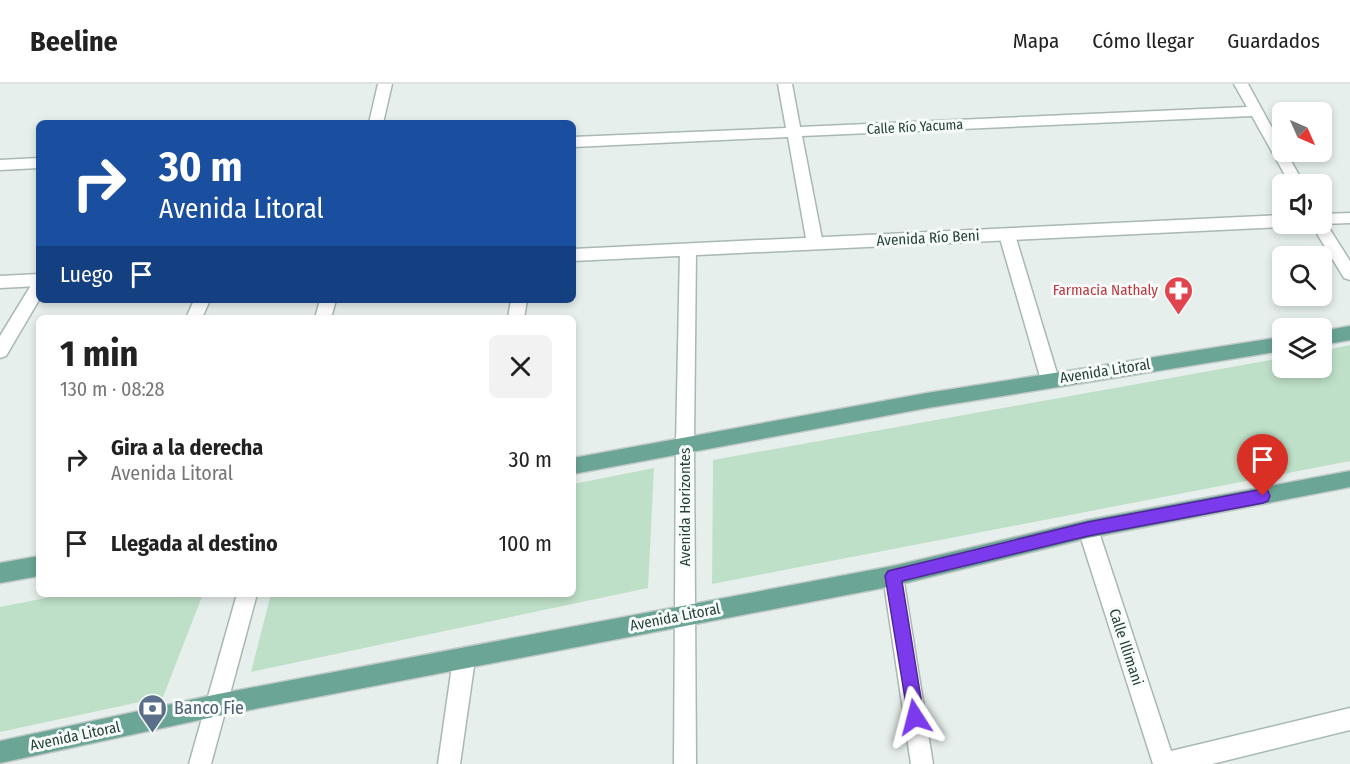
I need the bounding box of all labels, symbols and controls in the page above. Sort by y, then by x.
text: Beeline [30,25,118,58]
text: Mapa [1013,28,1059,54]
text: Cómo llegar [1092,28,1194,54]
text: Guardados [1227,28,1320,54]
north arrow [1272,102,1332,162]
map controls [1272,102,1332,378]
street label: Calle Río Yacuma [866,116,964,138]
text: 30 m [159,142,243,192]
icon: right [60,144,138,222]
button: sound [1272,174,1332,234]
text: Avenida Litoral [159,193,324,225]
street label: Avenida Río Beni [876,226,980,250]
button: search [1272,246,1332,306]
icon: arrive [125,258,158,291]
text: Luego [60,261,113,288]
pharmacy icon: Farmacia Nathaly [1163,274,1195,316]
place label: Farmacia Nathaly [1053,281,1158,299]
button: layers [1272,318,1332,378]
text: 1 min [60,332,138,376]
button: close [489,335,552,398]
street label: Avenida Litoral [1058,355,1152,387]
text: 130 m · 08:28 [60,377,164,401]
text: Gira a la derecha [111,434,263,461]
pin [1237,434,1288,496]
icon: right [60,443,93,476]
icon: arrive [1246,443,1279,476]
text: 30 m [509,446,552,473]
street label: Avenida Horizontes [676,448,694,566]
text: Avenida Litoral [111,461,233,485]
icon: arrive [60,527,93,560]
text: Llegada al destino [111,530,278,557]
text: 100 m [498,530,552,557]
street label: Avenida Litoral [628,599,722,635]
street label: Calle Illimani [1105,606,1147,688]
position arrow [883,685,947,749]
bank icon: Banco Fie [137,692,169,734]
place label: Banco Fie [174,697,244,719]
street label: Avenida Litoral [28,718,122,754]

